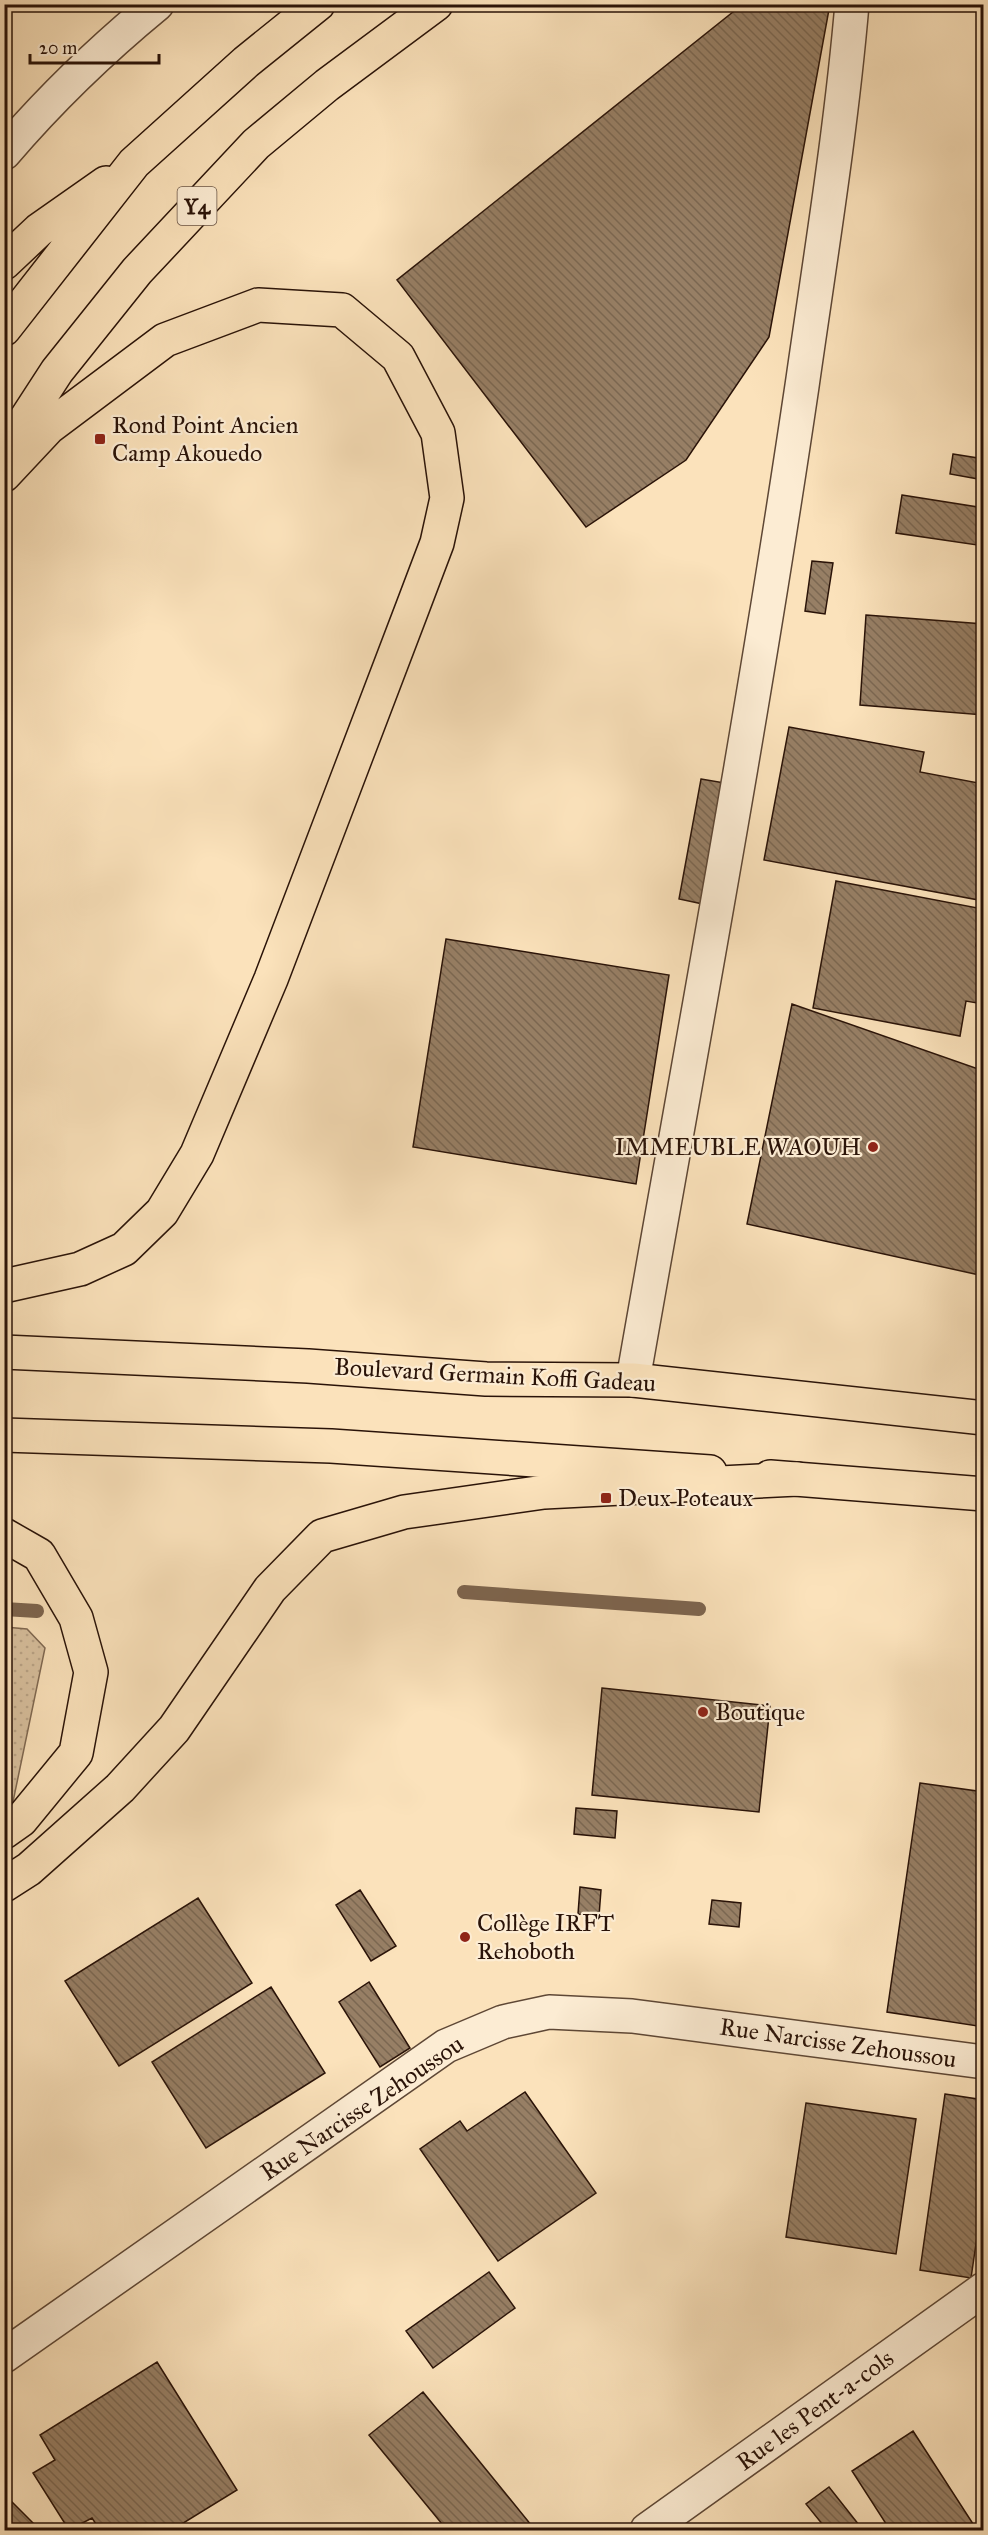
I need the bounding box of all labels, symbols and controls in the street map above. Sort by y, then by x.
scale bar [30,27,159,65]
text: 20 m [39,37,77,59]
road number: Y4 [178,187,216,225]
place label: Rond Point Ancien Camp Akouedo [112,410,298,468]
marker: Rond Point Ancien Camp Akouedo [93,432,107,446]
place label: IMMEUBLE WAOUH [614,1132,861,1162]
marker: IMMEUBLE WAOUH [866,1140,880,1154]
street label: Boulevard Germain Koffi Gadeau [333,1352,657,1398]
place label: Deux Poteaux [618,1483,753,1513]
marker: Deux Poteaux [599,1491,613,1505]
place label: Boutique [715,1697,805,1727]
marker: Boutique [696,1705,710,1719]
place label: Collège IRFT Rehoboth [477,1908,614,1966]
marker: Collège IRFT Rehoboth [458,1930,472,1944]
street label: Rue Narcisse Zehoussou [718,2012,958,2074]
street label: Rue Narcisse Zehoussou [255,2029,469,2187]
street label: Rue les Pent-a-cols [731,2343,899,2477]

